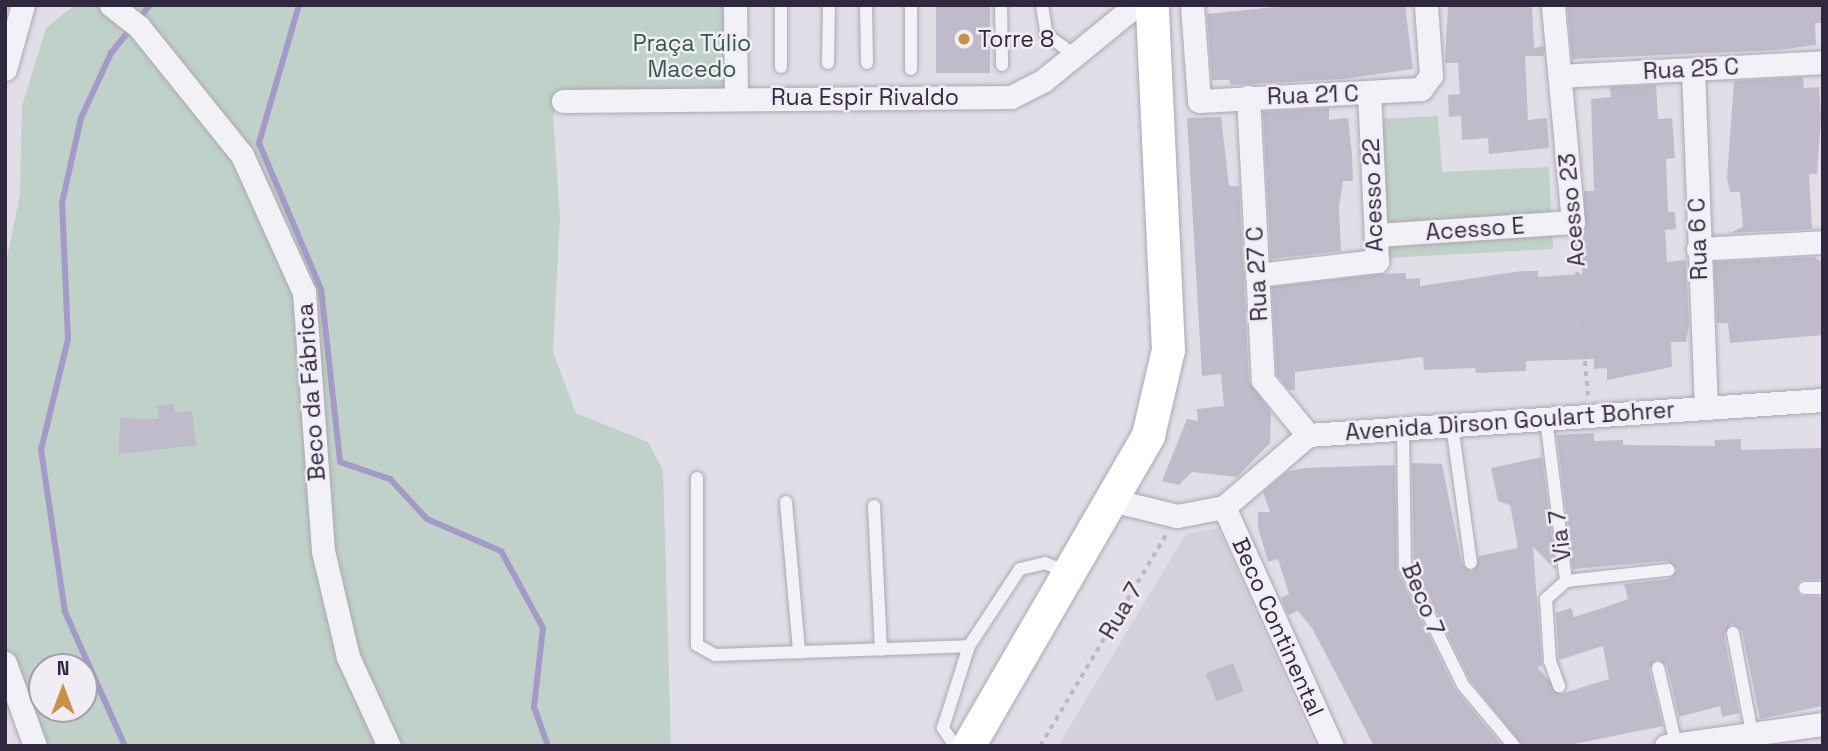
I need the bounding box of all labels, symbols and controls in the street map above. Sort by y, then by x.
place label: Torre 8 [978,25,1054,53]
park label: Praça Túlio Macedo [632,29,752,83]
marker: Torre 8 [956,31,972,47]
street label: Rua 25 C [1642,53,1740,85]
street label: Rua 21 C [1267,80,1359,110]
street label: Rua Espir Rivaldo [771,83,959,111]
street label: Acesso 22 [1357,138,1389,252]
street label: Acesso 23 [1553,152,1591,268]
street label: Rua 6 C [1683,197,1713,281]
street label: Acesso E [1425,212,1525,246]
street label: Rua 27 C [1241,226,1273,322]
street label: Beco da Fábrica [291,302,331,482]
street label: Avenida Dirson Goulart Bohrer [1344,396,1676,446]
street label: Via 7 [1543,509,1577,563]
street label: Beco Continental [1226,533,1330,721]
street label: Beco 7 [1396,559,1450,639]
street label: Rua 7 [1094,578,1148,644]
north arrow [28,653,98,723]
text: N [57,656,69,681]

